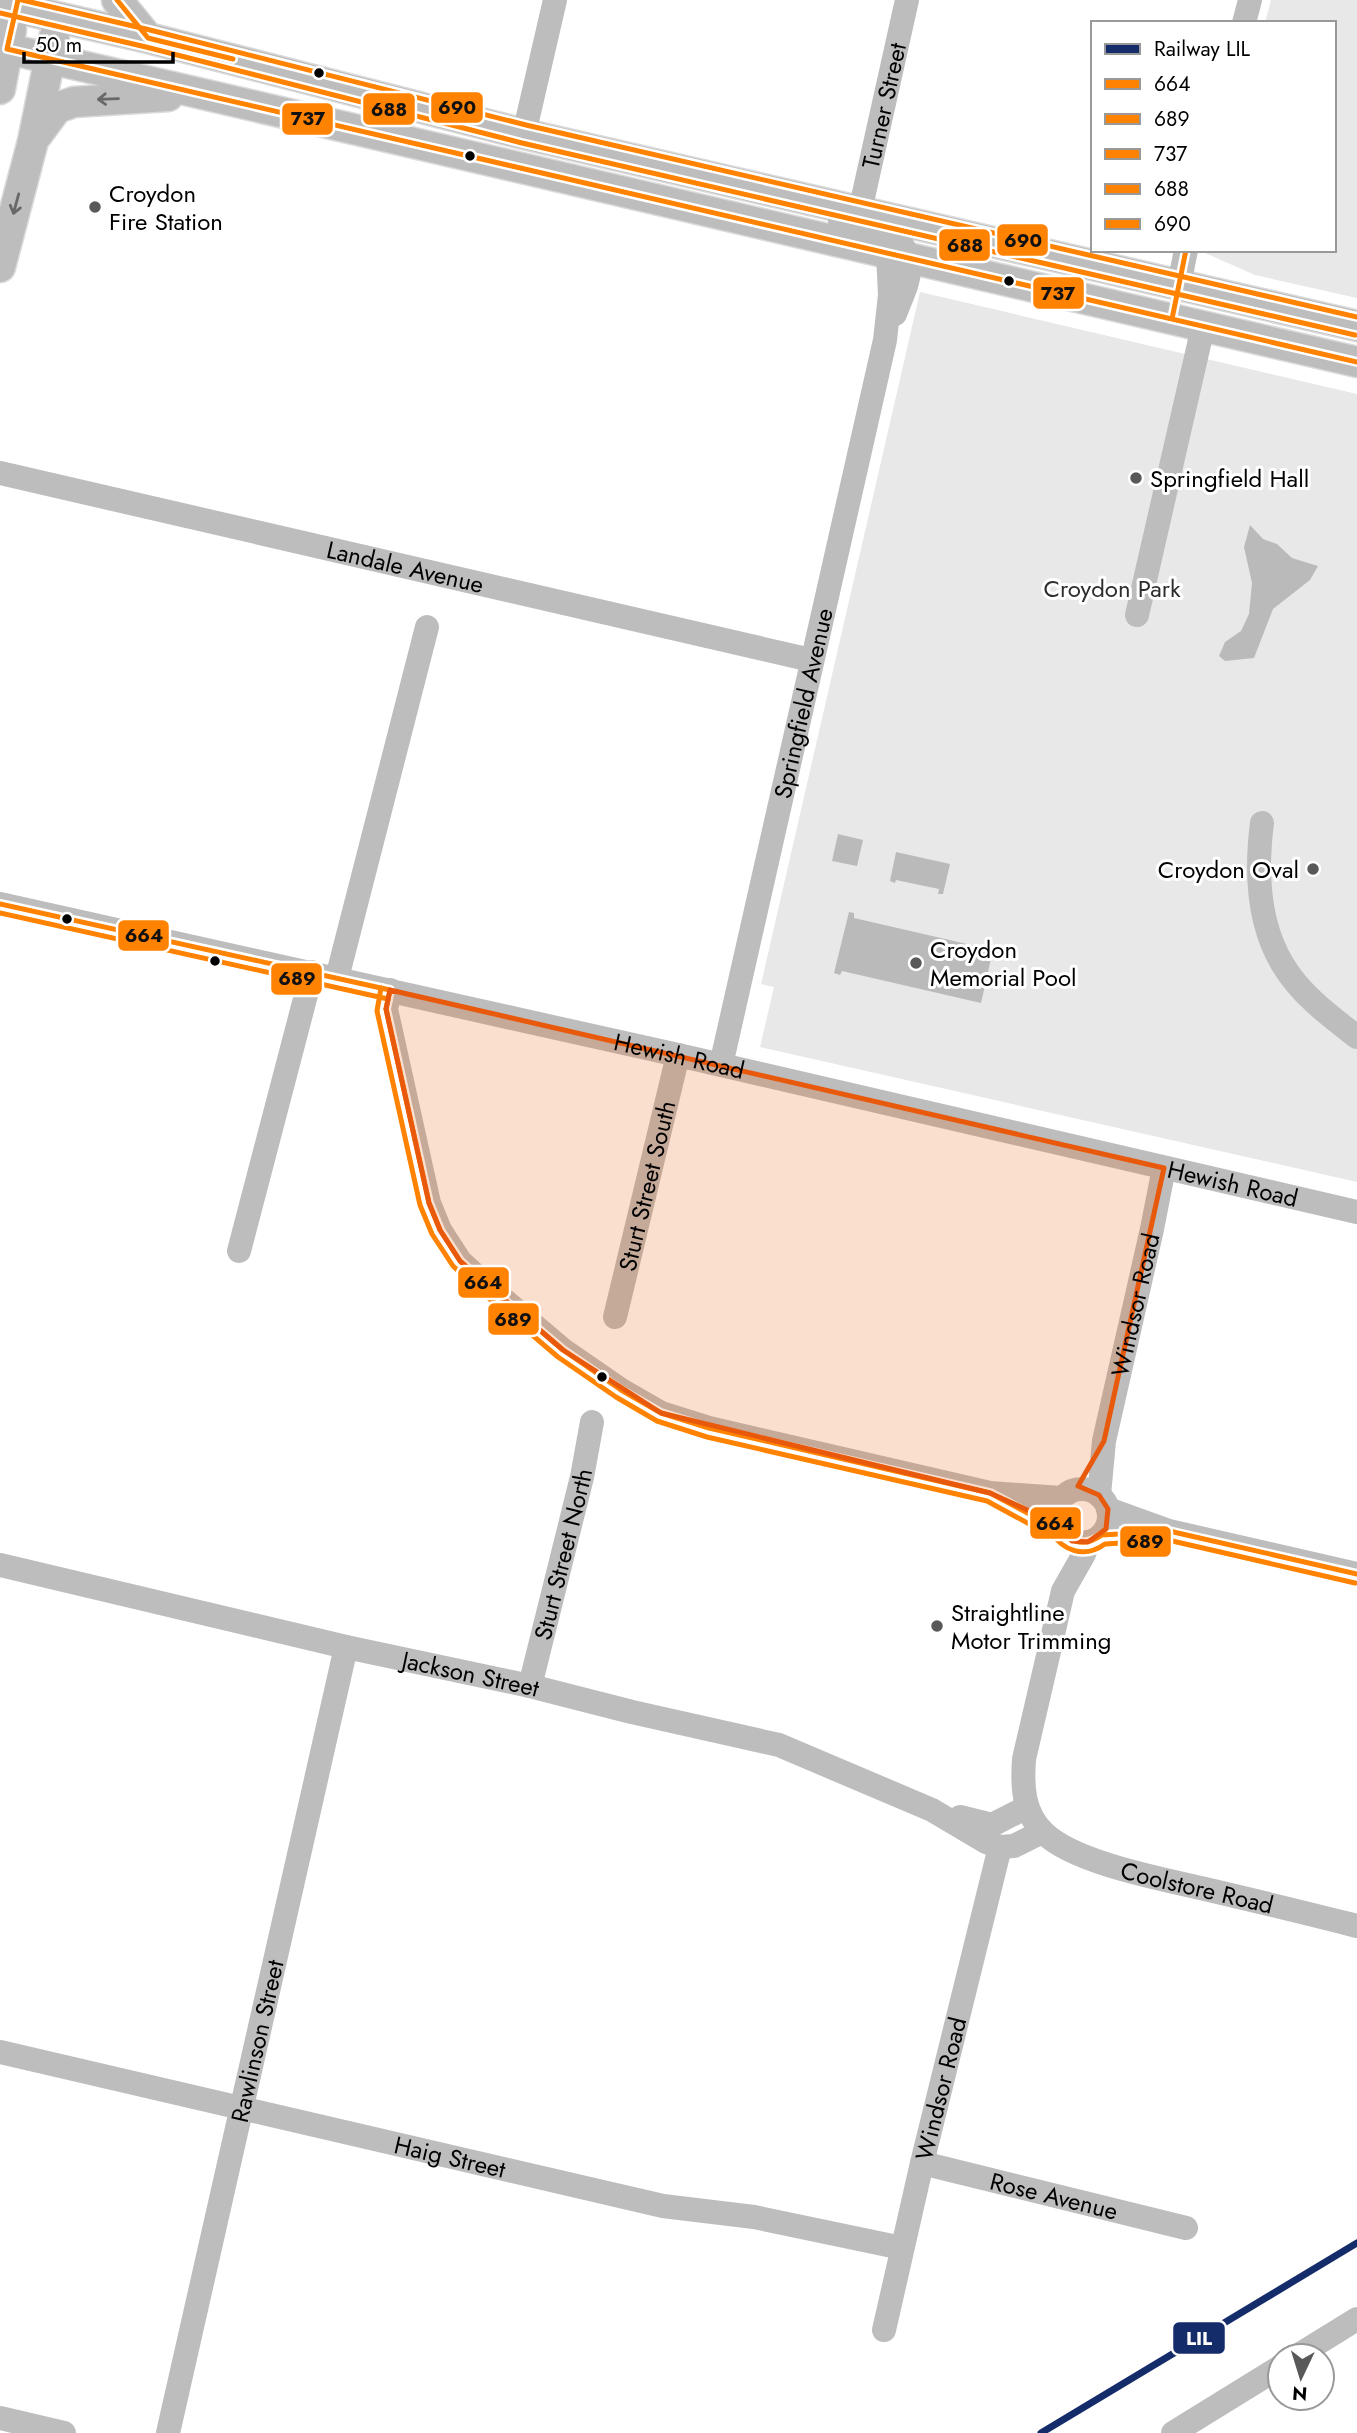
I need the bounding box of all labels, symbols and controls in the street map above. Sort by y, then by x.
scale bar [24,21,173,65]
legend [1091,21,1336,252]
text: 50 m [35,30,82,60]
text: Railway LIL [1154,34,1251,64]
street label: Turner Street [853,39,915,172]
unlabelled marker [312,66,326,80]
text: 664 [1154,69,1190,99]
line badge: 690 [430,91,484,124]
one-way arrow [97,92,120,106]
line badge: 688 [362,92,416,126]
text: 690 [438,94,476,121]
text: 688 [371,96,407,123]
line badge: 737 [281,102,334,136]
text: 689 [1154,104,1190,134]
text: 737 [291,105,326,132]
text: 737 [1154,139,1187,169]
unlabelled marker [463,149,477,163]
text: 688 [1154,174,1189,204]
place label: Croydon Fire Station [109,176,223,239]
one-way arrow [9,193,22,215]
marker: Croydon Fire Station [87,199,103,215]
text: 690 [1154,209,1191,239]
line badge: 690 [996,223,1049,257]
text: 690 [1004,227,1042,254]
line badge: 688 [938,228,991,262]
text: 688 [947,232,983,259]
unlabelled marker [1002,274,1016,288]
line badge: 737 [1032,276,1085,310]
text: 737 [1041,280,1076,307]
place label: Springfield Hall [1150,461,1309,496]
marker: Springfield Hall [1128,470,1144,486]
street label: Landale Avenue [323,531,487,602]
park label: Croydon Park [1044,571,1181,606]
street label: Springfield Avenue [764,604,841,802]
place label: Croydon Oval [1158,852,1299,887]
marker: Croydon Oval [1305,861,1321,877]
unlabelled marker [60,912,74,926]
line badge: 664 [117,919,170,952]
text: 664 [125,922,163,949]
place label: Croydon Memorial Pool [930,932,1077,995]
unlabelled marker [208,954,222,968]
marker: Croydon Memorial Pool [908,955,924,971]
line badge: 689 [270,962,323,996]
text: 689 [278,965,316,992]
street label: Hewish Road [611,1024,748,1087]
street label: Sturt Street South [609,1097,684,1275]
street label: Hewish Road [1164,1151,1302,1215]
street label: Windsor Road [1102,1229,1168,1380]
line badge: 664 [457,1266,510,1299]
text: 664 [464,1269,502,1296]
line badge: 689 [487,1302,540,1336]
text: 689 [494,1306,532,1333]
unlabelled marker [595,1370,609,1384]
street label: Sturt Street North [525,1466,601,1643]
line badge: 664 [1029,1506,1082,1540]
text: 664 [1036,1510,1074,1537]
line badge: 689 [1119,1525,1172,1558]
text: 689 [1126,1528,1164,1555]
place label: Straightline Motor Trimming [951,1595,1112,1658]
marker: Straightline Motor Trimming [929,1618,945,1634]
street label: Jackson Street [396,1641,543,1705]
street label: Coolstore Road [1117,1852,1277,1922]
street label: Rawlinson Street [221,1956,292,2126]
street label: Windsor Road [906,2013,975,2164]
street label: Haig Street [391,2127,509,2186]
street label: Rose Avenue [986,2163,1122,2228]
line badge: LIL [1172,2321,1226,2355]
text: LIL [1186,2325,1212,2352]
north arrow [1266,2342,1336,2412]
text: N [1291,2379,1308,2407]

